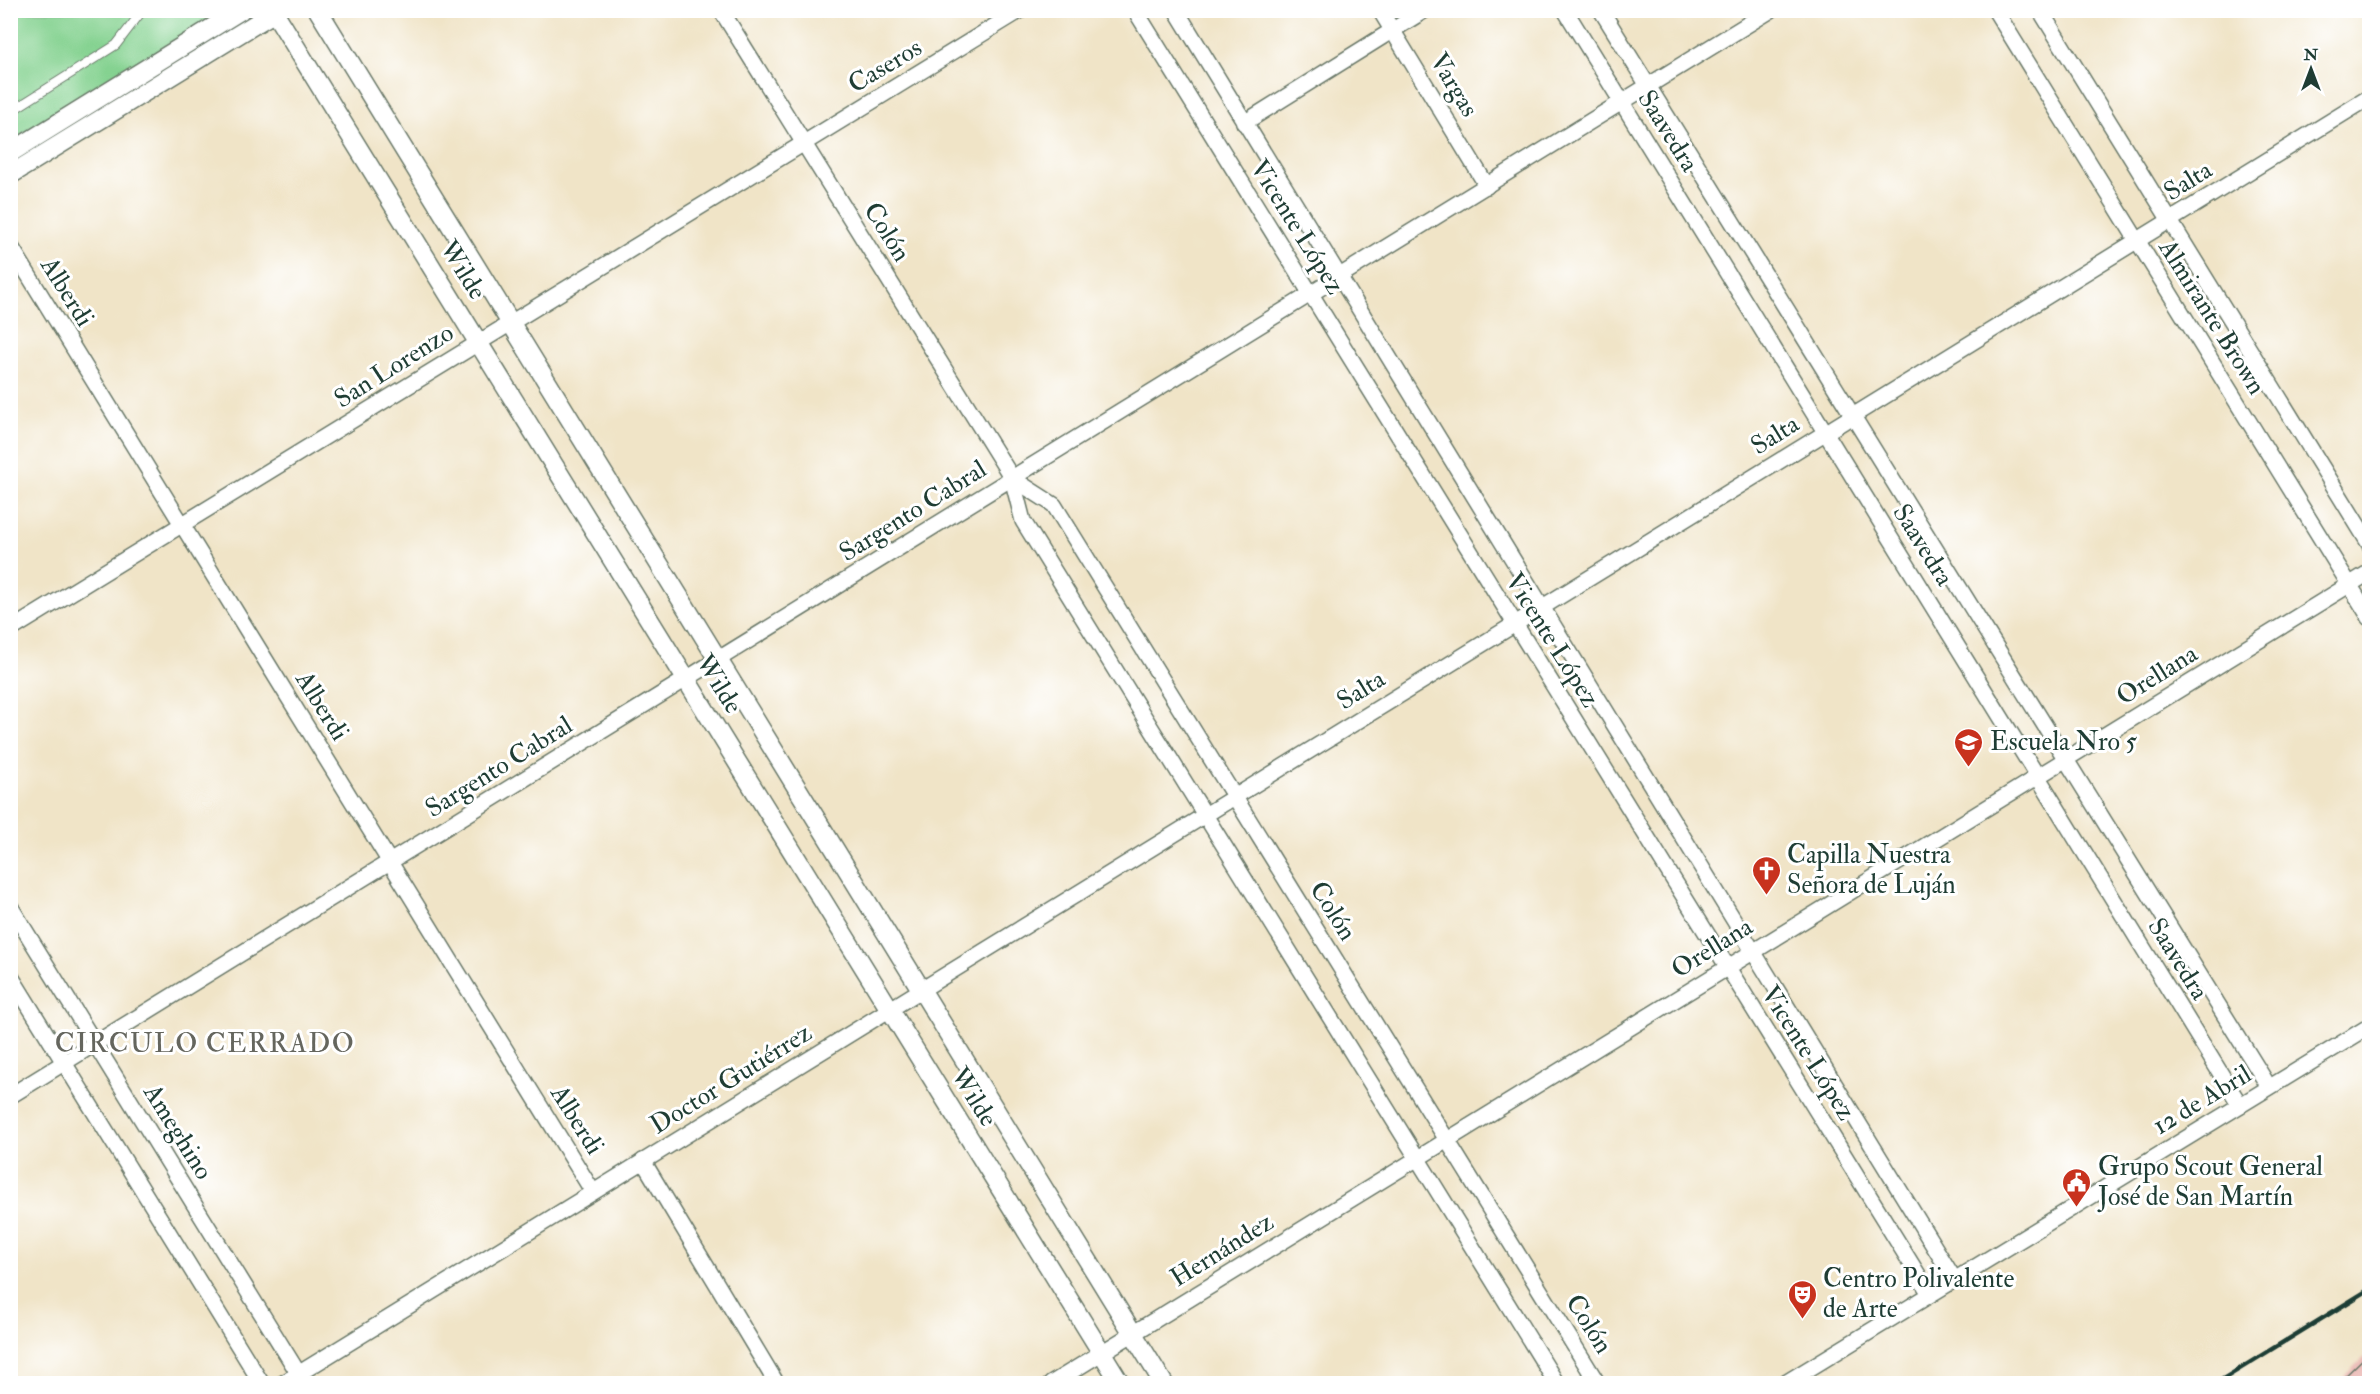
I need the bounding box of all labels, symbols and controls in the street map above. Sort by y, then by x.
street label: Caseros [842,32,928,100]
north arrow [2281,39,2341,99]
text: N [2303,45,2319,65]
street label: Vargas [1423,47,1485,123]
street label: Saavedra [1630,84,1706,178]
street label: Vicente López [1242,154,1351,301]
street label: Salta [2158,154,2218,208]
street label: Colón [856,196,918,268]
street label: Almirante Brown [2151,233,2272,401]
street label: Wilde [432,234,493,306]
street label: Alberdi [33,250,101,333]
street label: San Lorenzo [328,317,460,415]
street label: Salta [1745,408,1805,462]
street label: Sargento Cabral [834,453,993,569]
street label: Saavedra [1885,498,1961,592]
street label: Vicente López [1497,567,1606,714]
street label: Orellana [2110,637,2204,712]
street label: Wilde [688,648,749,720]
street label: Salta [1331,663,1391,717]
street label: Alberdi [288,664,356,747]
street label: Sargento Cabral [420,709,579,825]
school or university icon: Escuela Nro 5 [1953,726,1985,768]
place label: Escuela Nro 5 [1990,726,2138,758]
place label: Capilla Nuestra Señora de Luján [1787,839,1956,901]
church icon: Capilla Nuestra Señora de Luján [1750,854,1782,896]
street label: Colón [1302,875,1364,947]
street label: Orellana [1665,910,1759,985]
street label: Saavedra [2140,912,2216,1006]
street label: Vicente López [1753,980,1862,1127]
street label: Doctor Gutiérrez [644,1016,818,1141]
district label: CIRCULO CERRADO [55,1027,355,1060]
street label: 12 de Abril [2147,1058,2257,1142]
street label: Wilde [943,1061,1004,1133]
street label: Ameghino [136,1077,220,1186]
street label: Alberdi [543,1078,611,1161]
place label: Grupo Scout General José de San Martín [2097,1151,2323,1213]
public building icon: Grupo Scout General José de San Martín [2061,1166,2093,1208]
street label: Hernández [1165,1206,1280,1294]
place label: Centro Polivalente de Arte [1823,1263,2014,1325]
theatre icon: Centro Polivalente de Arte [1786,1278,1818,1320]
street label: Colón [1558,1288,1620,1360]

